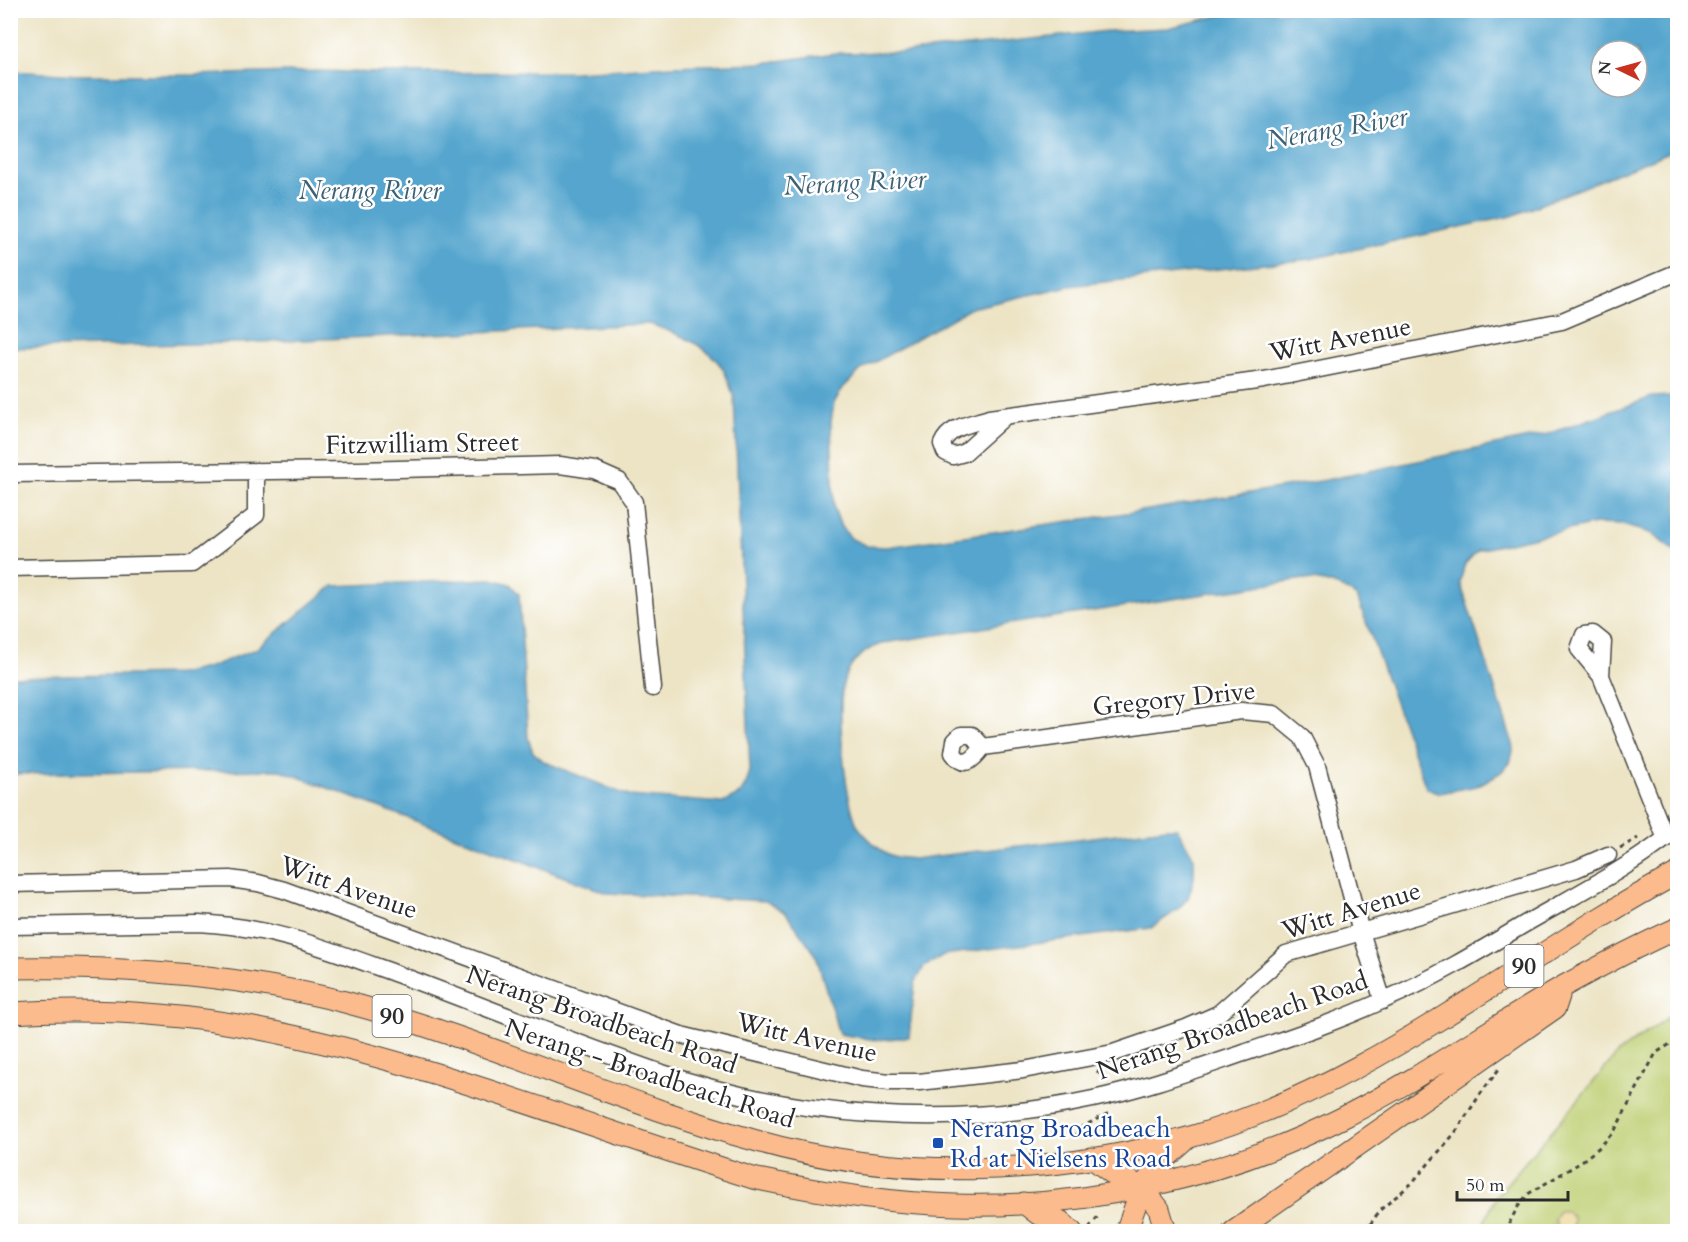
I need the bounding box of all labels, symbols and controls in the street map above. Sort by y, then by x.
north arrow [1589,39,1649,99]
text: N [1593,60,1617,76]
water label: Nerang River [1264,98,1412,159]
water label: Nerang River [783,160,928,205]
water label: Nerang River [299,172,442,209]
street label: Witt Avenue [1265,309,1414,371]
street label: Fitzwilliam Street [325,424,519,463]
street label: Gregory Drive [1091,673,1257,724]
street label: Witt Avenue [274,847,422,927]
street label: Witt Avenue [1276,873,1425,949]
road number: 90 [1504,945,1544,987]
street label: Nerang Broadbeach Road [462,957,742,1082]
street label: Nerang Broadbeach Road [1092,963,1373,1088]
road number: 90 [372,995,412,1037]
street label: Witt Avenue [732,1004,881,1071]
street label: Nerang - Broadbeach Road [500,1010,800,1137]
place label: Nerang Broadbeach Rd at Nielsens Road [950,1111,1171,1176]
marker: Nerang Broadbeach Rd at Nielsens Road [931,1136,945,1150]
scale bar [1457,1164,1568,1202]
text: 50 m [1466,1173,1505,1198]

